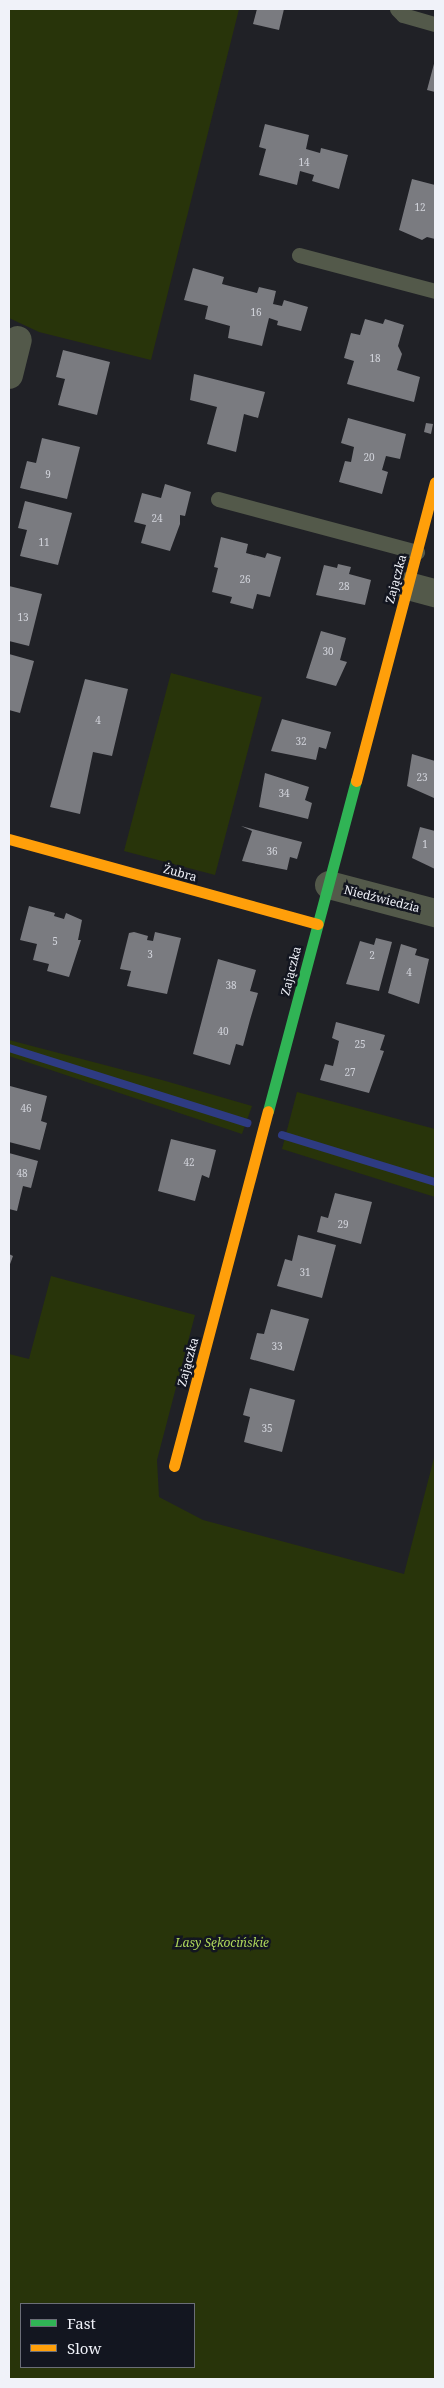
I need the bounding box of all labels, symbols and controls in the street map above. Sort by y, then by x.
house number: 14 [298,157,310,169]
house number: 12 [414,202,426,214]
house number: 16 [250,307,262,319]
house number: 18 [369,353,381,365]
house number: 20 [363,452,375,464]
house number: 9 [45,469,51,481]
house number: 24 [151,513,163,525]
house number: 11 [38,537,50,549]
street label: Zajączka [383,553,409,605]
house number: 26 [239,574,251,586]
house number: 28 [338,581,350,593]
house number: 13 [17,612,29,624]
house number: 30 [322,646,334,658]
house number: 4 [95,715,101,727]
house number: 32 [295,736,307,748]
house number: 23 [416,772,428,784]
house number: 34 [278,788,290,800]
house number: 1 [422,839,428,851]
house number: 36 [266,846,278,858]
street label: Żubra [162,862,198,884]
street label: Niedźwiedzia [343,883,421,915]
house number: 5 [52,936,58,948]
street label: Zajączka [278,945,304,997]
house number: 3 [147,949,153,961]
house number: 2 [369,950,375,962]
house number: 4 [406,967,412,979]
house number: 38 [225,980,237,992]
house number: 40 [217,1026,229,1038]
house number: 25 [354,1039,366,1051]
house number: 27 [344,1067,356,1079]
house number: 46 [20,1103,32,1115]
house number: 42 [183,1157,195,1169]
house number: 48 [16,1168,28,1180]
house number: 29 [337,1219,349,1231]
house number: 31 [299,1267,311,1279]
street label: Zajączka [175,1336,201,1388]
house number: 33 [271,1341,283,1353]
house number: 35 [261,1423,273,1435]
park label: Lasy Sękocińskie [175,1936,269,1950]
legend [20,2303,195,2368]
text: Fast [67,2313,96,2333]
text: Slow [67,2338,101,2358]

